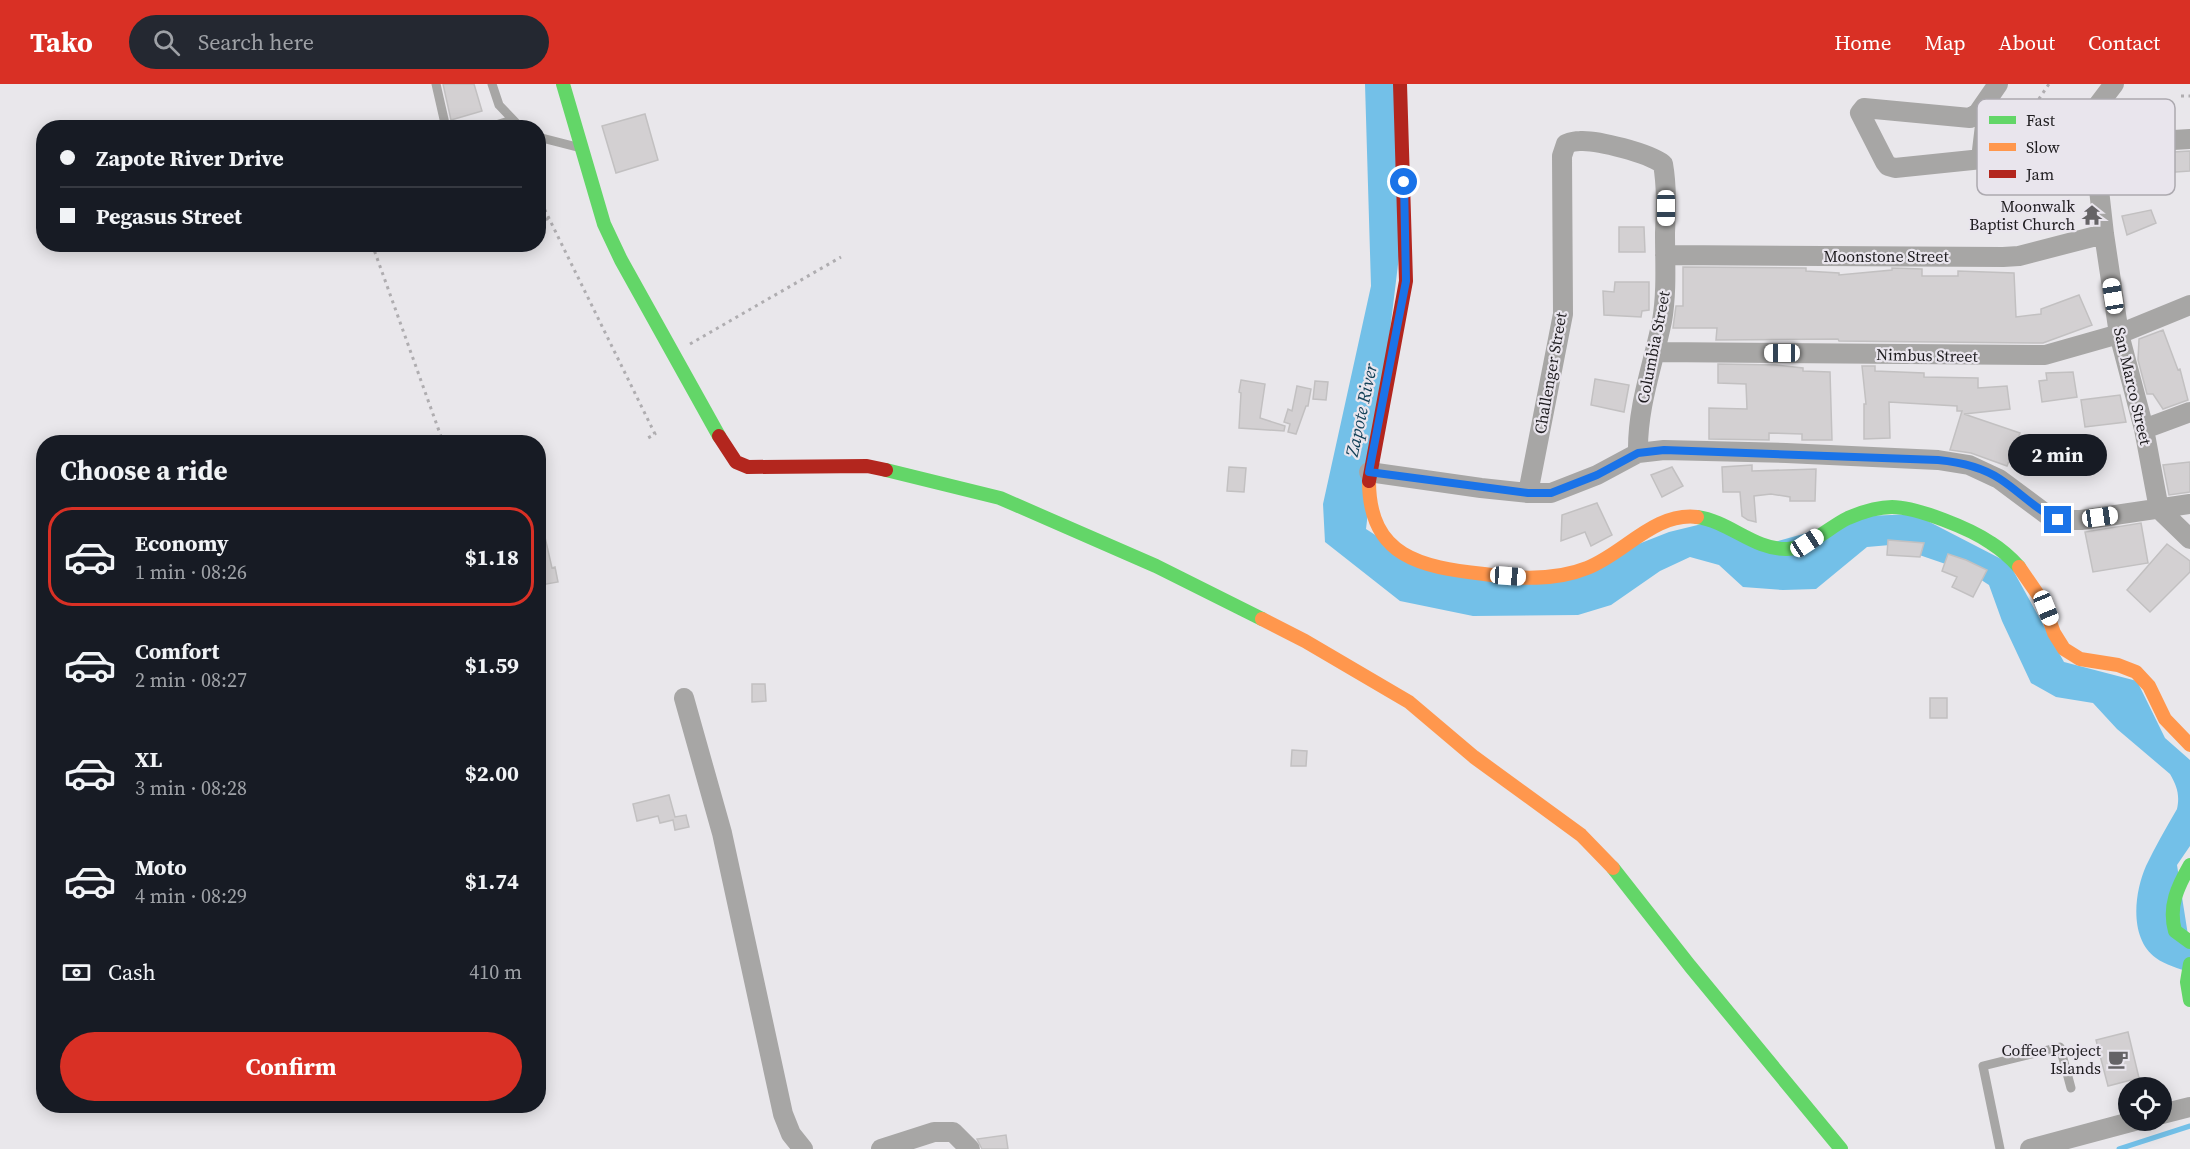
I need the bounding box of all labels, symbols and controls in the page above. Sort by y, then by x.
search box [129,15,549,69]
text: Tako [30,23,93,61]
icon: search [150,26,183,59]
text: Search here [198,27,314,57]
text: Home [1834,28,1892,57]
text: Map [1925,28,1966,57]
text: About [1999,28,2055,57]
text: Contact [2088,28,2160,57]
legend [1977,99,2175,195]
text: Fast [2026,109,2056,131]
text: Slow [2026,136,2061,158]
text: Zapote River Drive [96,143,284,173]
text: Jam [2025,163,2054,185]
route start [1390,168,1417,195]
car [1657,190,1675,226]
place label: Moonwalk Baptist Church [1969,195,2075,235]
text: Pegasus Street [96,201,242,231]
temple icon: Moonwalk Baptist Church [2080,203,2104,227]
street label: Moonstone Street [1823,245,1949,267]
car [2101,277,2125,315]
street label: Columbia Street [1631,288,1675,405]
street label: Challenger Street [1528,310,1572,436]
street label: San Marco Street [2109,325,2157,448]
street label: Nimbus Street [1876,343,1979,367]
car [1764,344,1800,362]
water label: Zapote River [1339,360,1383,460]
callout: 2 min [2008,433,2108,475]
text: 2 min [2032,441,2083,469]
text: Choose a ride [60,452,228,489]
route end [2044,506,2071,533]
car [2081,506,2119,528]
car [1787,526,1827,560]
text: Economy [135,528,229,558]
icon: car [63,530,117,584]
text: $1.18 [465,542,519,572]
text: 1 min · 08:26 [135,558,247,586]
car [1489,566,1527,586]
car [2031,588,2061,628]
text: Comfort [135,636,219,666]
icon: car [63,638,117,692]
text: $1.59 [465,650,519,680]
text: 2 min · 08:27 [135,666,247,694]
text: XL [135,744,162,774]
icon: car [63,746,117,800]
text: $2.00 [465,758,519,788]
text: 3 min · 08:28 [135,774,247,802]
text: Moto [135,852,187,882]
icon: car [63,854,117,908]
text: $1.74 [465,866,519,896]
text: 4 min · 08:29 [135,882,247,910]
icon: cash [60,956,93,989]
text: Cash [108,957,156,987]
text: 410 m [469,958,522,986]
button: Confirm [60,1032,522,1101]
place label: Coffee Project Islands [2002,1039,2102,1079]
cafe icon: Coffee Project Islands [2106,1047,2130,1071]
map controls [2118,1077,2172,1131]
button: locate [2118,1077,2172,1131]

